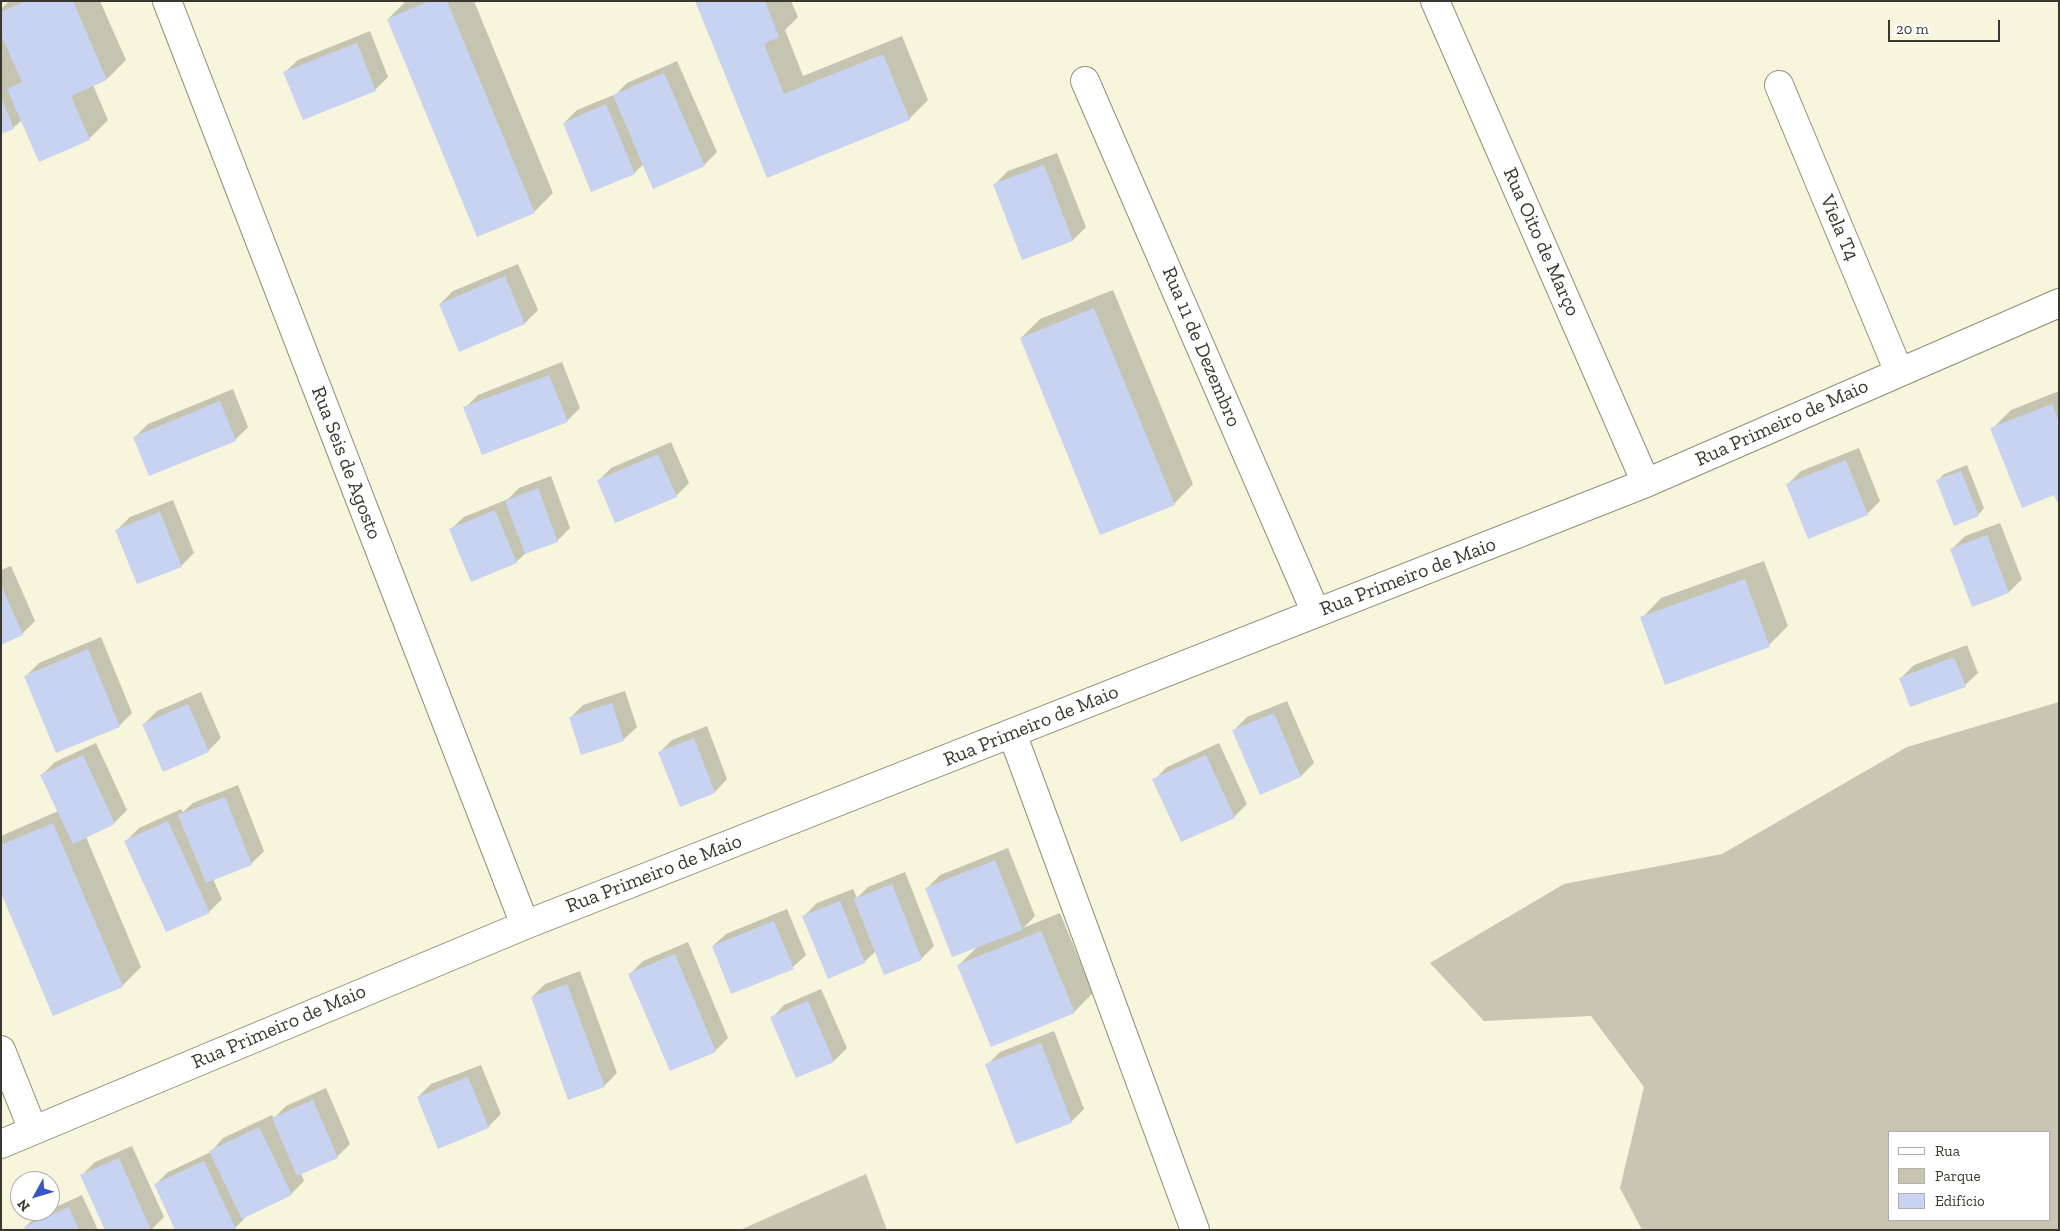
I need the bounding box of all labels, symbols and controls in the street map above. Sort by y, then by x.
scale bar [1890,10,2002,42]
text: 20 m [1896,20,1929,38]
street label: Rua Oito de Março [1497,164,1585,320]
street label: Viela T4 [1814,191,1864,265]
street label: Rua 11 de Dezembro [1156,263,1246,431]
street label: Rua Primeiro de Maio [1692,374,1872,472]
street label: Rua Seis de Agosto [306,383,386,543]
street label: Rua Primeiro de Maio [1317,532,1499,622]
street label: Rua Primeiro de Maio [940,680,1122,772]
street label: Rua Primeiro de Maio [563,829,745,919]
street label: Rua Primeiro de Maio [188,980,370,1074]
legend [1888,1131,2050,1221]
text: Rua [1935,1142,1960,1160]
text: Parque [1935,1167,1981,1185]
north arrow [10,1171,60,1221]
text: Edifício [1935,1192,1985,1210]
text: N [14,1196,34,1215]

